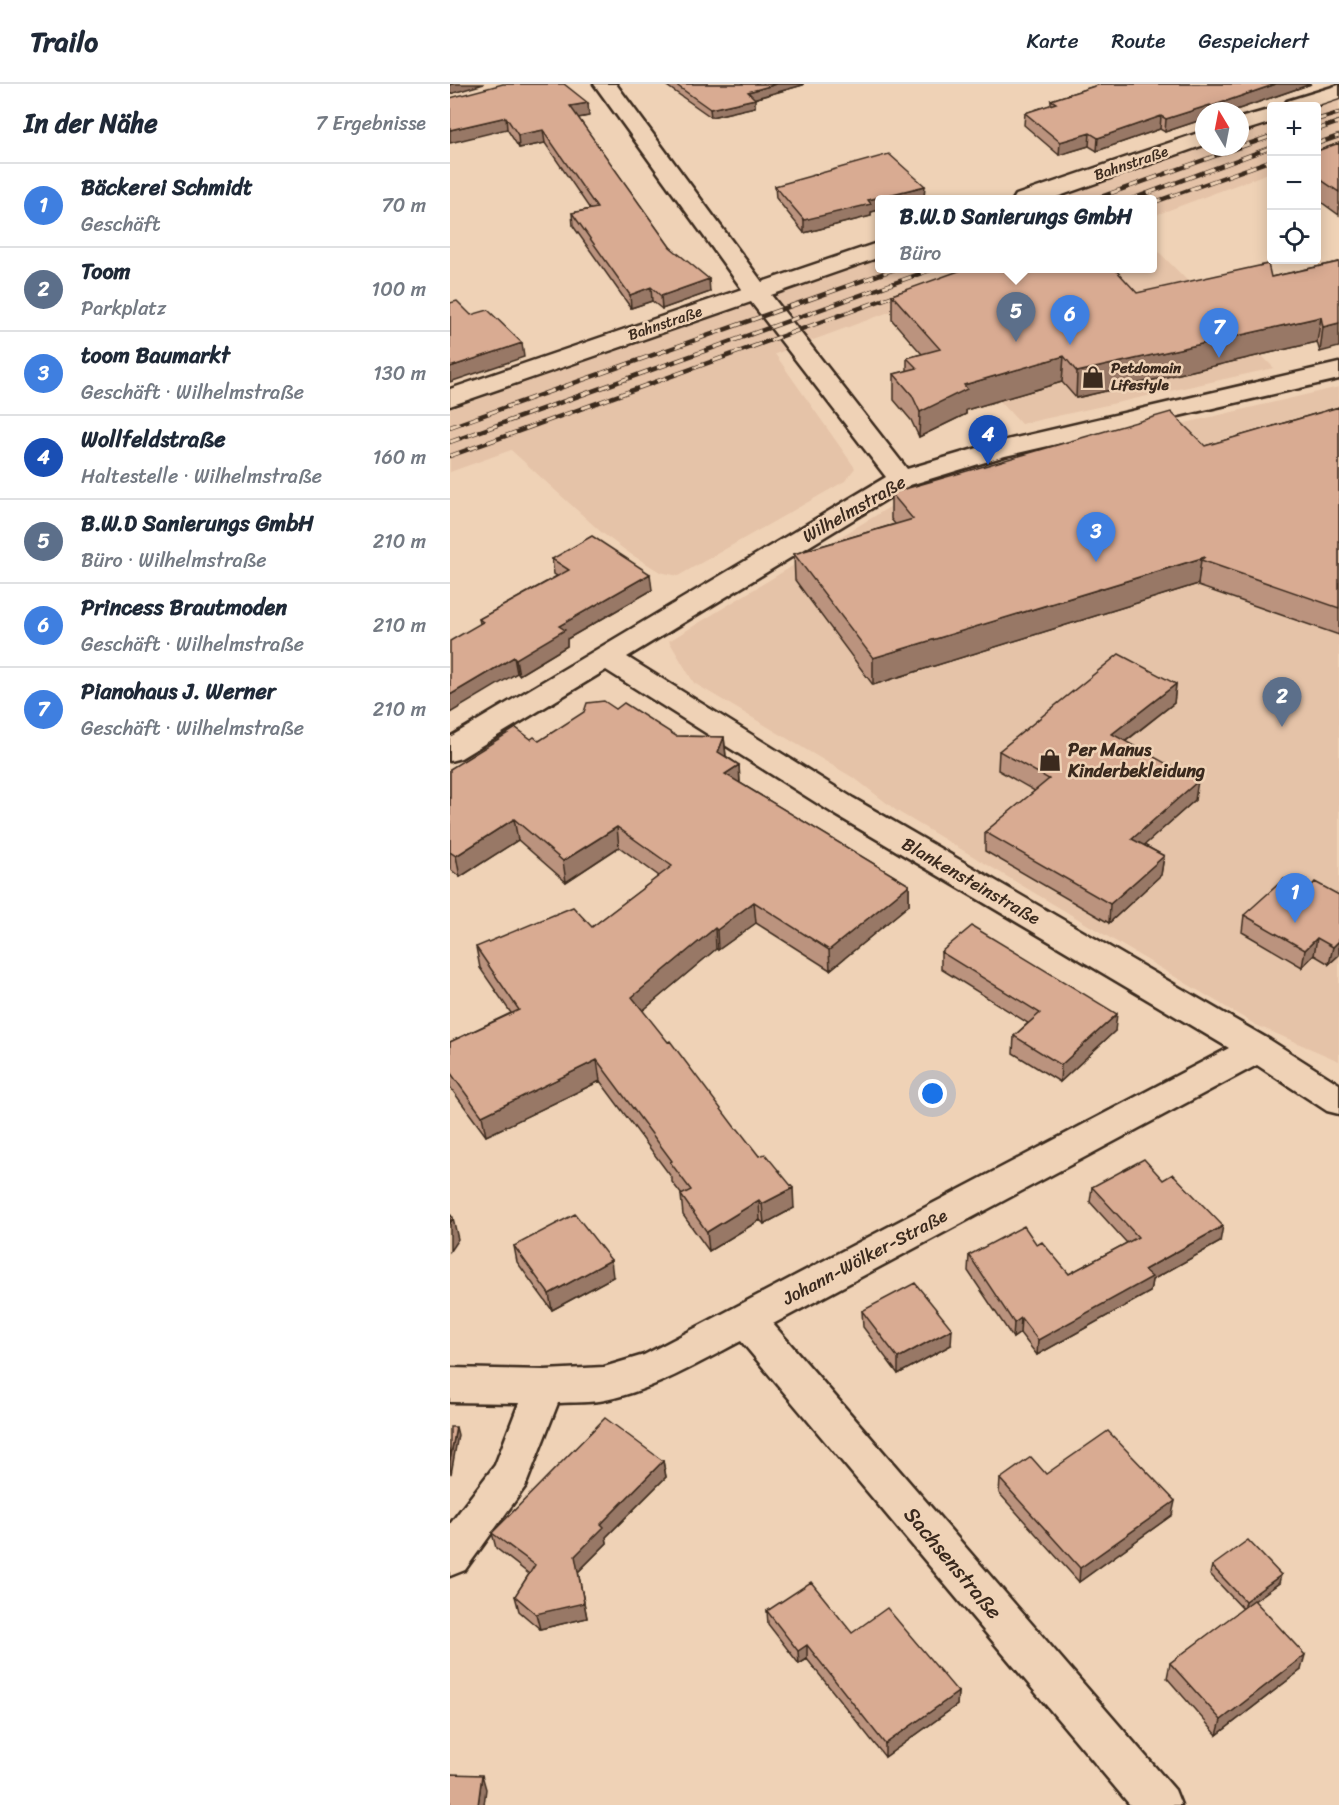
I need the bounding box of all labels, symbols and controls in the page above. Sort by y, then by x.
text: Trailo [30,17,98,66]
text: Karte [1027,22,1078,60]
text: Route [1111,22,1165,60]
text: Gespeichert [1198,22,1309,60]
text: In der Nähe [24,100,158,146]
north arrow [1195,102,1249,156]
map controls [1267,102,1321,264]
button: + [1267,102,1321,156]
text: 7 Ergebnisse [316,106,426,141]
street label: Bahnstraße [1090,138,1172,188]
button: − [1267,156,1321,210]
text: Bäckerei Schmidt [81,168,253,207]
text: 1 [39,188,48,223]
text: 70 m [381,188,426,223]
popup [875,195,1157,273]
text: B.W.D Sanierungs GmbH [900,197,1132,236]
text: Geschäft [81,207,160,242]
button: locate [1267,210,1321,264]
text: Büro [900,236,941,271]
text: Toom [81,252,131,291]
text: 2 [38,272,49,307]
text: 100 m [372,272,426,307]
text: Parkplatz [81,291,167,326]
pin: 5 [996,292,1036,342]
pin: 6 [1050,296,1090,345]
street label: Bahnstraße [624,298,706,348]
pin: 7 [1200,308,1238,358]
text: toom Baumarkt [81,336,230,375]
place label: Petdomain Lifestyle [1111,355,1182,398]
text: 3 [38,356,49,391]
text: 130 m [373,356,426,391]
shop icon: Petdomain Lifestyle [1080,364,1106,390]
text: Geschäft · Wilhelmstraße [81,375,304,410]
pin: 4 [968,416,1008,465]
text: Wollfeldstraße [81,420,226,459]
text: 4 [37,440,50,475]
text: 160 m [373,440,426,475]
text: Haltestelle · Wilhelmstraße [81,459,322,494]
street label: Wilhelmstraße [796,466,912,552]
text: B.W.D Sanierungs GmbH [81,504,314,543]
pin: 3 [1076,512,1116,562]
text: 5 [37,524,50,559]
text: 210 m [373,524,426,559]
text: Büro · Wilhelmstraße [81,543,267,578]
text: Princess Brautmoden [81,588,287,627]
text: 6 [38,608,49,643]
text: 210 m [373,608,426,643]
text: Geschäft · Wilhelmstraße [81,627,304,662]
text: Pianohaus J. Werner [81,672,276,711]
pin: 2 [1262,678,1302,727]
text: 7 [38,692,49,727]
text: 210 m [373,692,426,727]
text: Geschäft · Wilhelmstraße [81,711,304,746]
place label: Per Manus Kinderbekleidung [1067,734,1205,787]
shop icon: Per Manus Kinderbekleidung [1037,747,1063,773]
street label: Blankensteinstraße [896,828,1047,934]
pin: 1 [1276,874,1314,923]
your location [918,1079,947,1108]
street label: Johann-Wölker-Straße [776,1200,954,1315]
street label: Sachsenstraße [894,1498,1012,1628]

